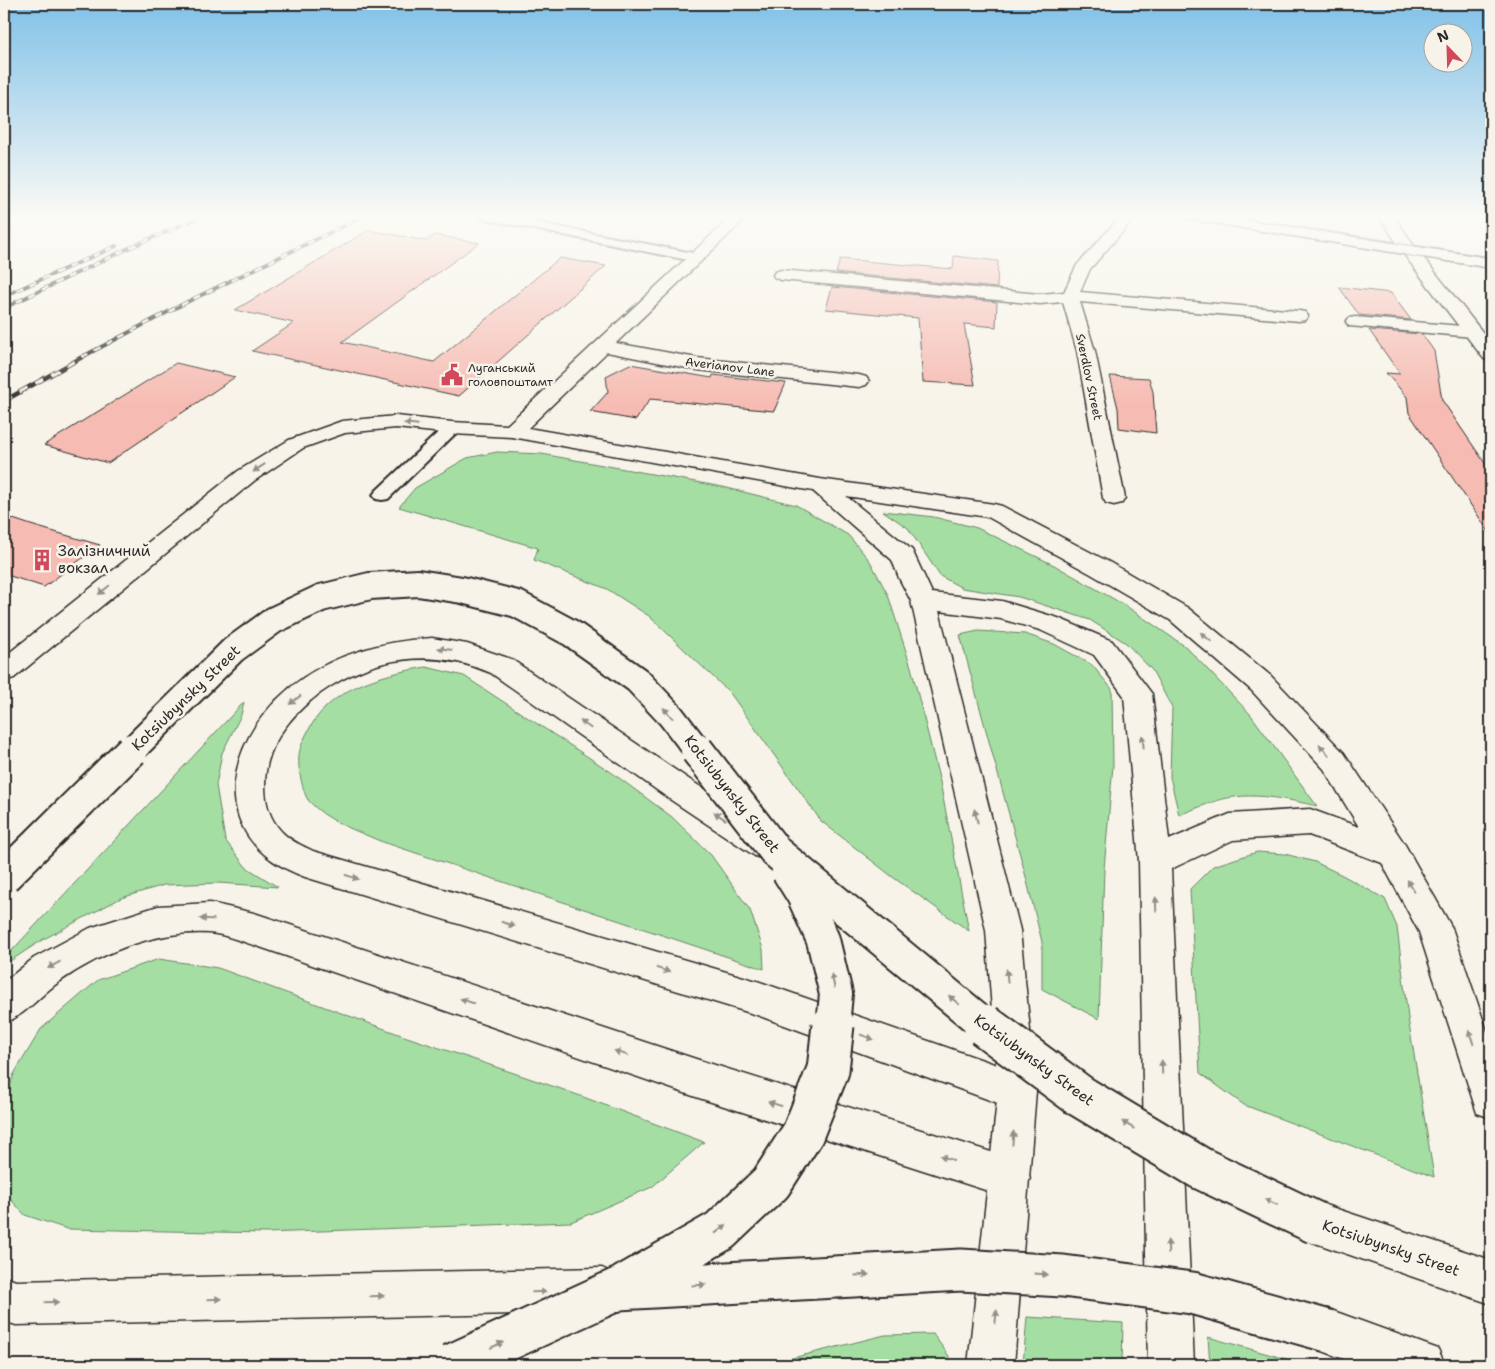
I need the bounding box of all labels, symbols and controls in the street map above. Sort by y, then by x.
north arrow [1422,22,1472,72]
text: N [1434,26,1452,46]
street label: Sverdlov Street [1072,332,1106,422]
street label: Averianov Lane [684,354,776,380]
place label: Луганський головпоштамт [468,360,554,390]
public building icon: Луганський головпоштамт [439,362,465,388]
one-way arrow [403,420,419,428]
one-way arrow [252,463,266,472]
place label: Залізничний вокзал [58,541,151,578]
building icon: Залізничний вокзал [29,547,55,573]
one-way arrow [98,585,111,596]
one-way arrow [1200,632,1213,643]
street label: Kotsiubynsky Street [127,641,245,755]
one-way arrow [436,645,452,653]
one-way arrow [289,694,302,705]
one-way arrow [662,708,674,720]
one-way arrow [579,720,593,729]
street label: Kotsiubynsky Street [680,731,784,857]
one-way arrow [1139,734,1147,750]
one-way arrow [1318,744,1330,756]
one-way arrow [972,809,980,824]
one-way arrow [713,811,727,821]
one-way arrow [344,874,359,882]
one-way arrow [1407,879,1416,893]
one-way arrow [1152,896,1160,912]
one-way arrow [198,915,214,923]
one-way arrow [500,920,515,928]
one-way arrow [47,961,61,969]
one-way arrow [656,966,671,974]
one-way arrow [1003,967,1011,983]
one-way arrow [829,974,837,989]
one-way arrow [947,995,960,1006]
one-way arrow [459,997,474,1005]
street label: Kotsiubynsky Street [970,1010,1098,1110]
one-way arrow [1466,1029,1474,1044]
one-way arrow [860,1034,875,1041]
one-way arrow [613,1049,628,1056]
one-way arrow [1157,1058,1165,1074]
one-way arrow [767,1099,782,1107]
one-way arrow [1122,1120,1135,1129]
one-way arrow [1009,1129,1017,1145]
one-way arrow [939,1154,954,1162]
one-way arrow [1264,1197,1279,1206]
street label: Kotsiubynsky Street [1320,1215,1462,1281]
one-way arrow [714,1224,727,1235]
one-way arrow [1163,1238,1171,1254]
one-way arrow [854,1271,870,1279]
one-way arrow [1034,1271,1050,1279]
one-way arrow [692,1280,708,1288]
one-way arrow [532,1288,548,1296]
one-way arrow [369,1291,385,1299]
one-way arrow [207,1295,223,1303]
one-way arrow [44,1298,60,1306]
one-way arrow [992,1308,1000,1324]
one-way arrow [490,1341,504,1349]

